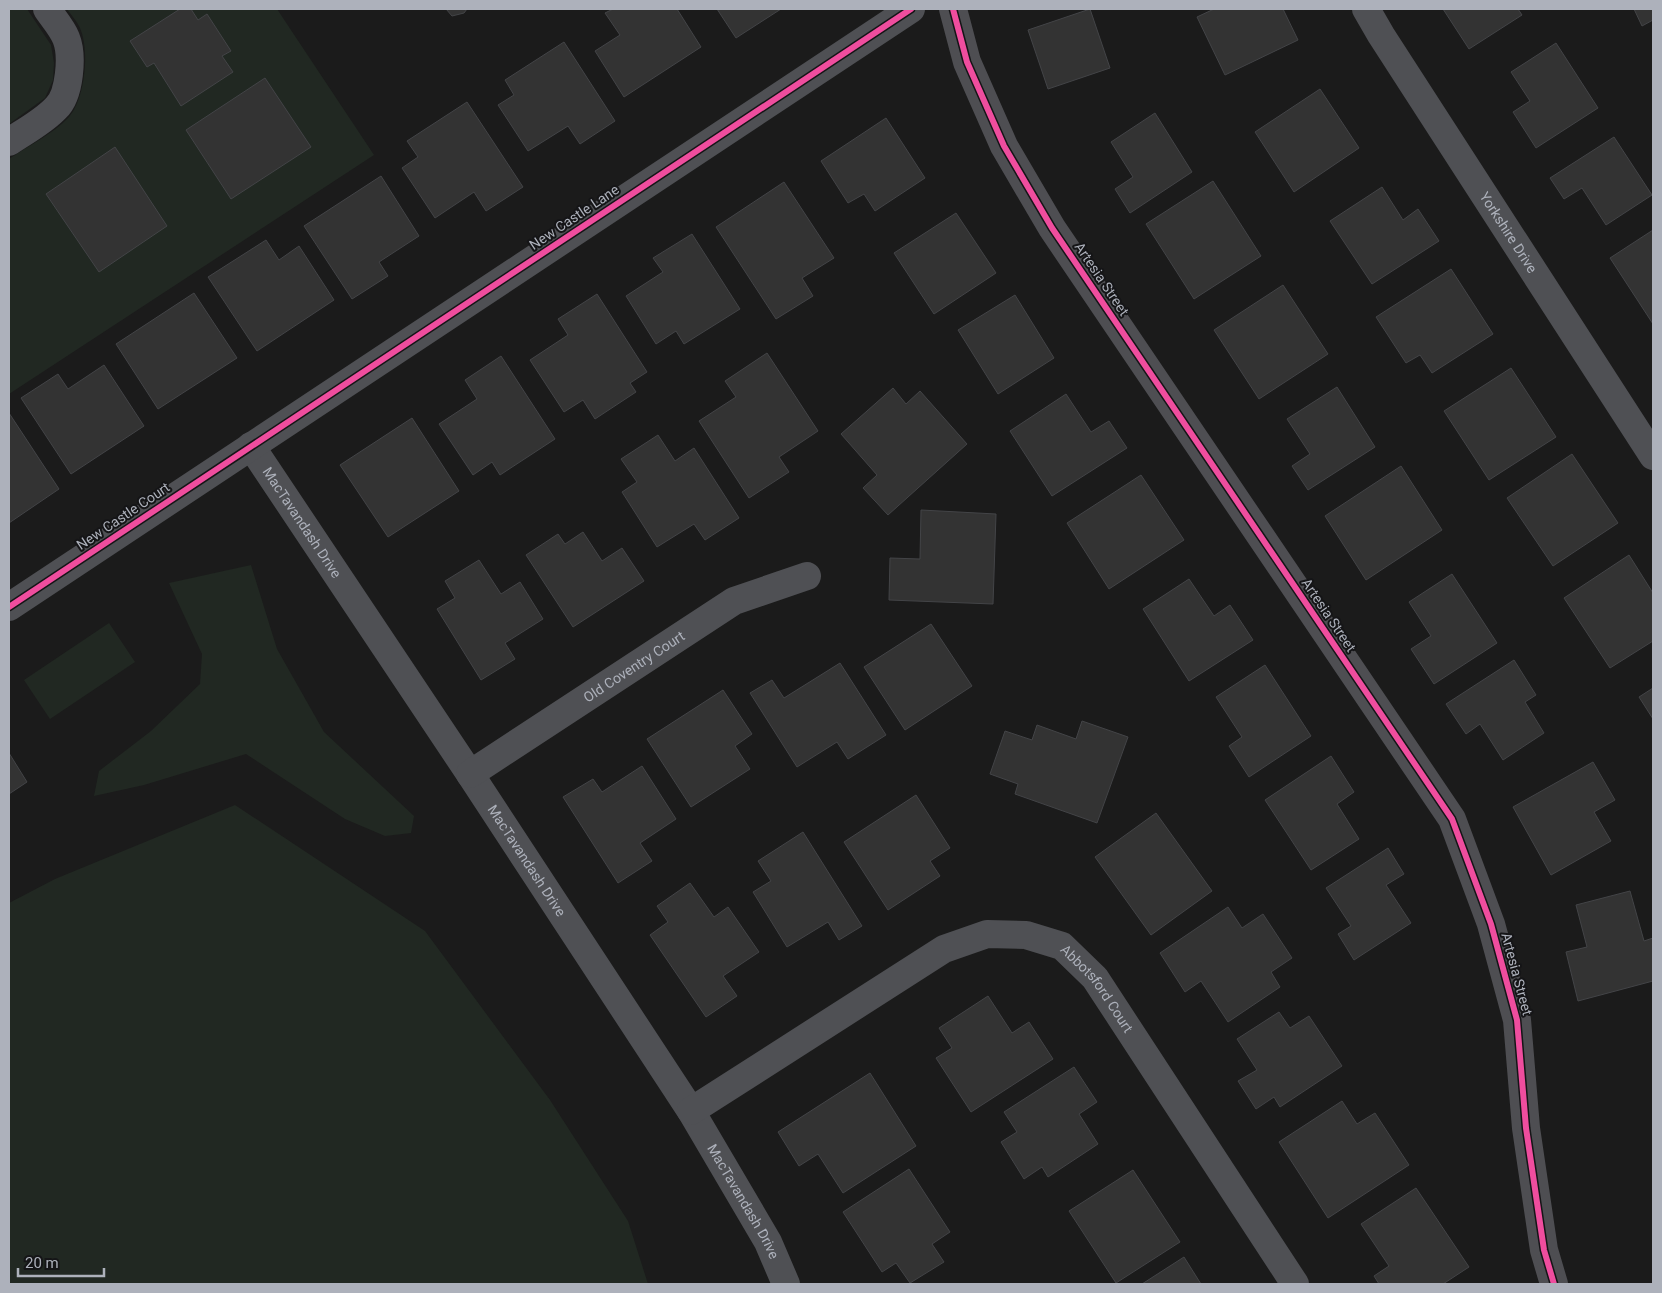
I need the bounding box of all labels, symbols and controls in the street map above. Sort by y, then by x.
street label: New Castle Lane [526,181,622,253]
street label: Yorkshire Drive [1477,189,1541,276]
street label: Artesia Street [1072,239,1133,319]
street label: MacTavandash Drive [259,464,345,581]
street label: New Castle Court [73,479,173,553]
street label: Artesia Street [1299,575,1360,655]
street label: Old Coventry Court [580,627,688,705]
street label: MacTavandash Drive [485,802,569,919]
street label: Artesia Street [1498,931,1536,1017]
street label: Abbotsford Court [1057,941,1137,1036]
street label: MacTavandash Drive [704,1141,782,1261]
scale bar [18,1246,104,1278]
text: 20 m [25,1254,59,1272]

